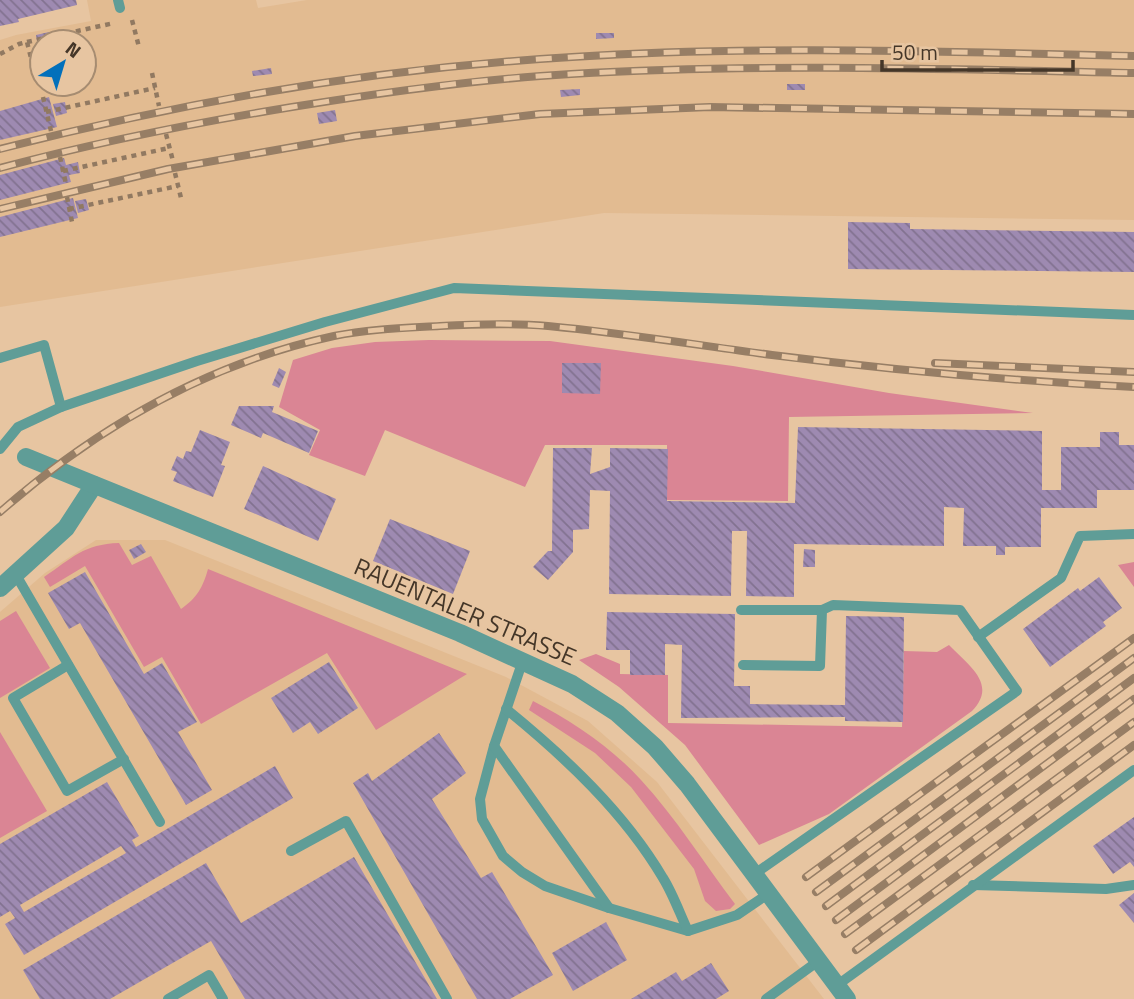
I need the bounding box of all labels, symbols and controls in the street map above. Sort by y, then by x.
north arrow [28,28,98,98]
scale bar [882,28,1073,72]
text: N [60,34,88,65]
text: 50 m [892,36,938,68]
street label: RAUENTALER STRASSE [349,548,582,674]

